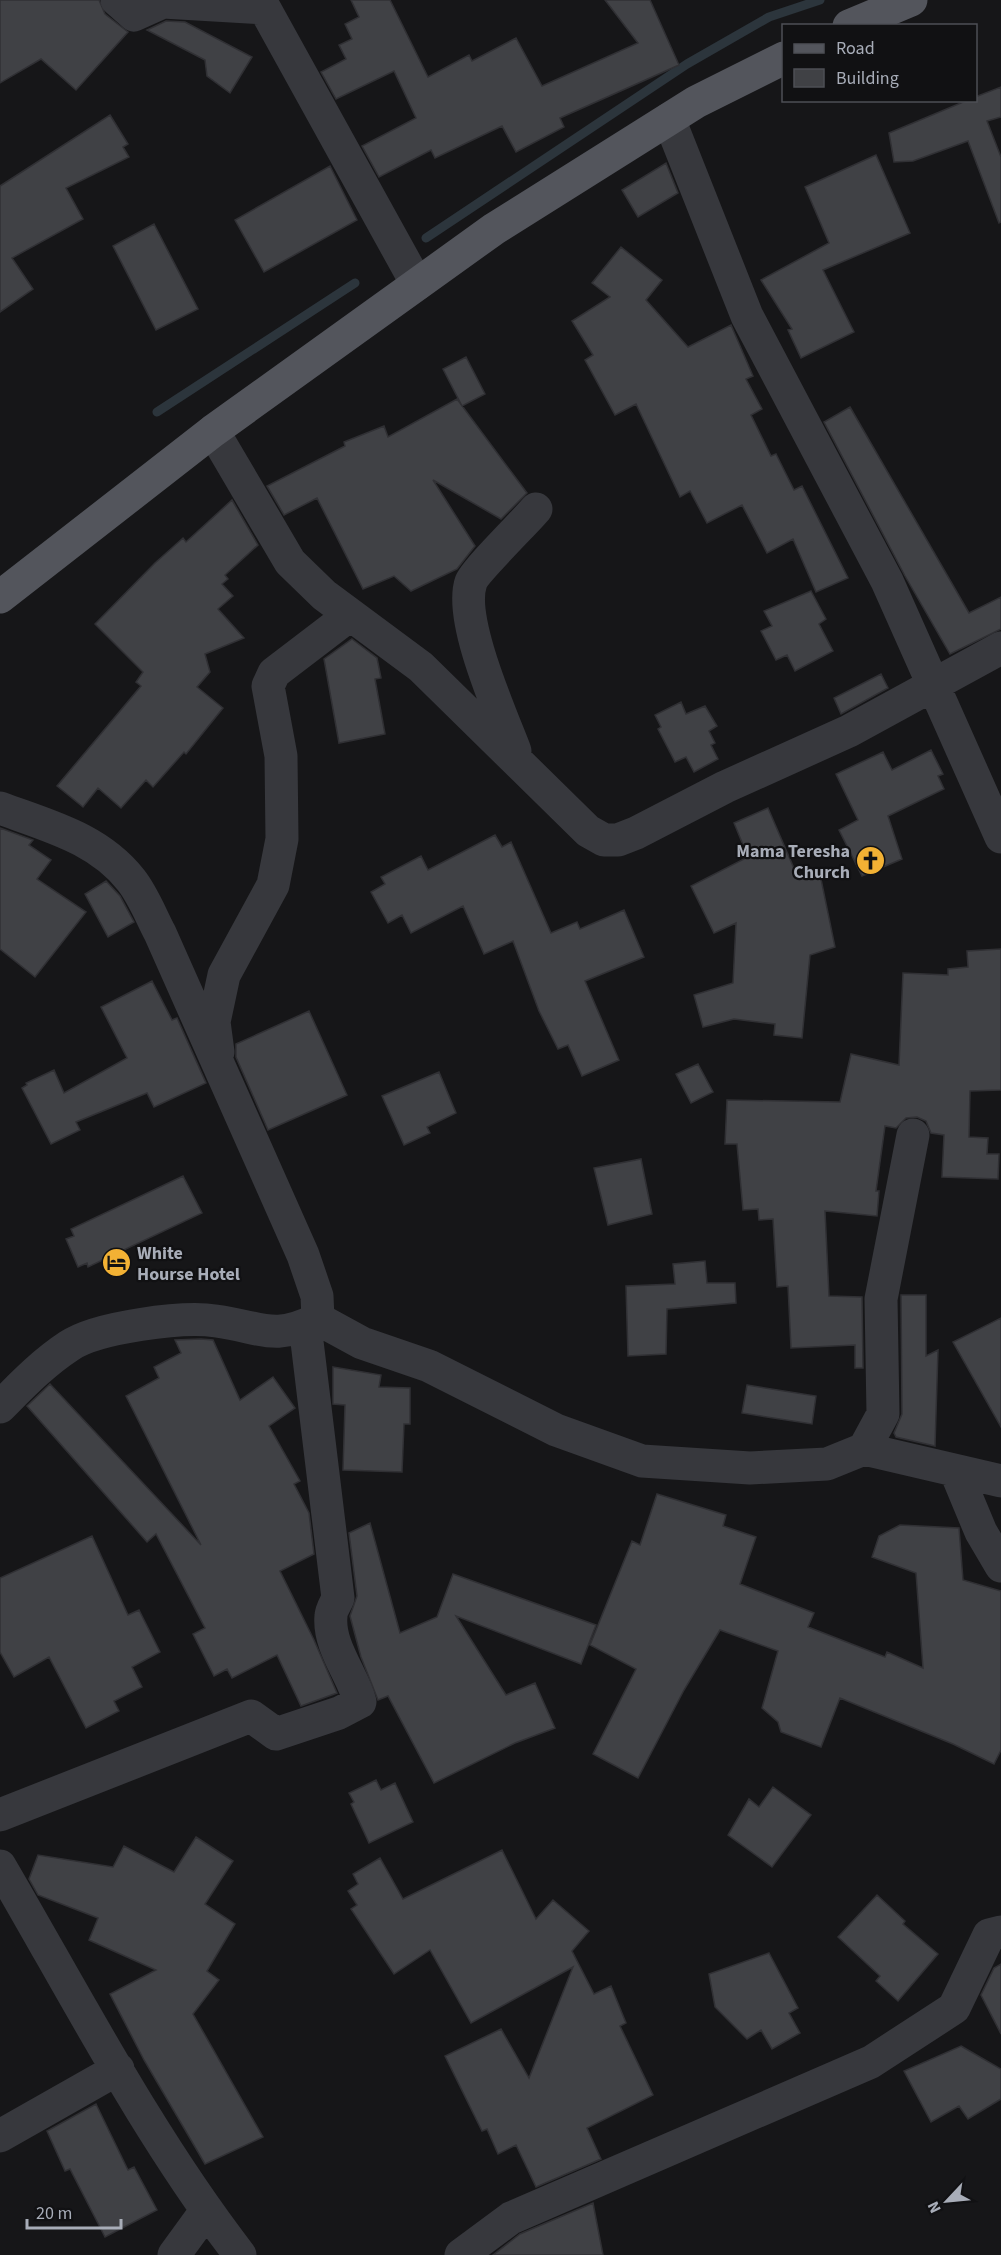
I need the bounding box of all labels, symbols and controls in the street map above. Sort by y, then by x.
legend [782,24,977,102]
text: Road [836,36,875,61]
text: Building [836,66,899,91]
place label: Mama Teresha Church [736,839,850,885]
church icon: Mama Teresha Church [855,845,887,877]
place label: White Hourse Hotel [137,1241,240,1287]
hotel icon: White Hourse Hotel [100,1247,132,1279]
north arrow [917,2171,977,2231]
scale bar [27,2192,122,2230]
text: N [922,2198,947,2217]
text: 20 m [36,2201,72,2226]

